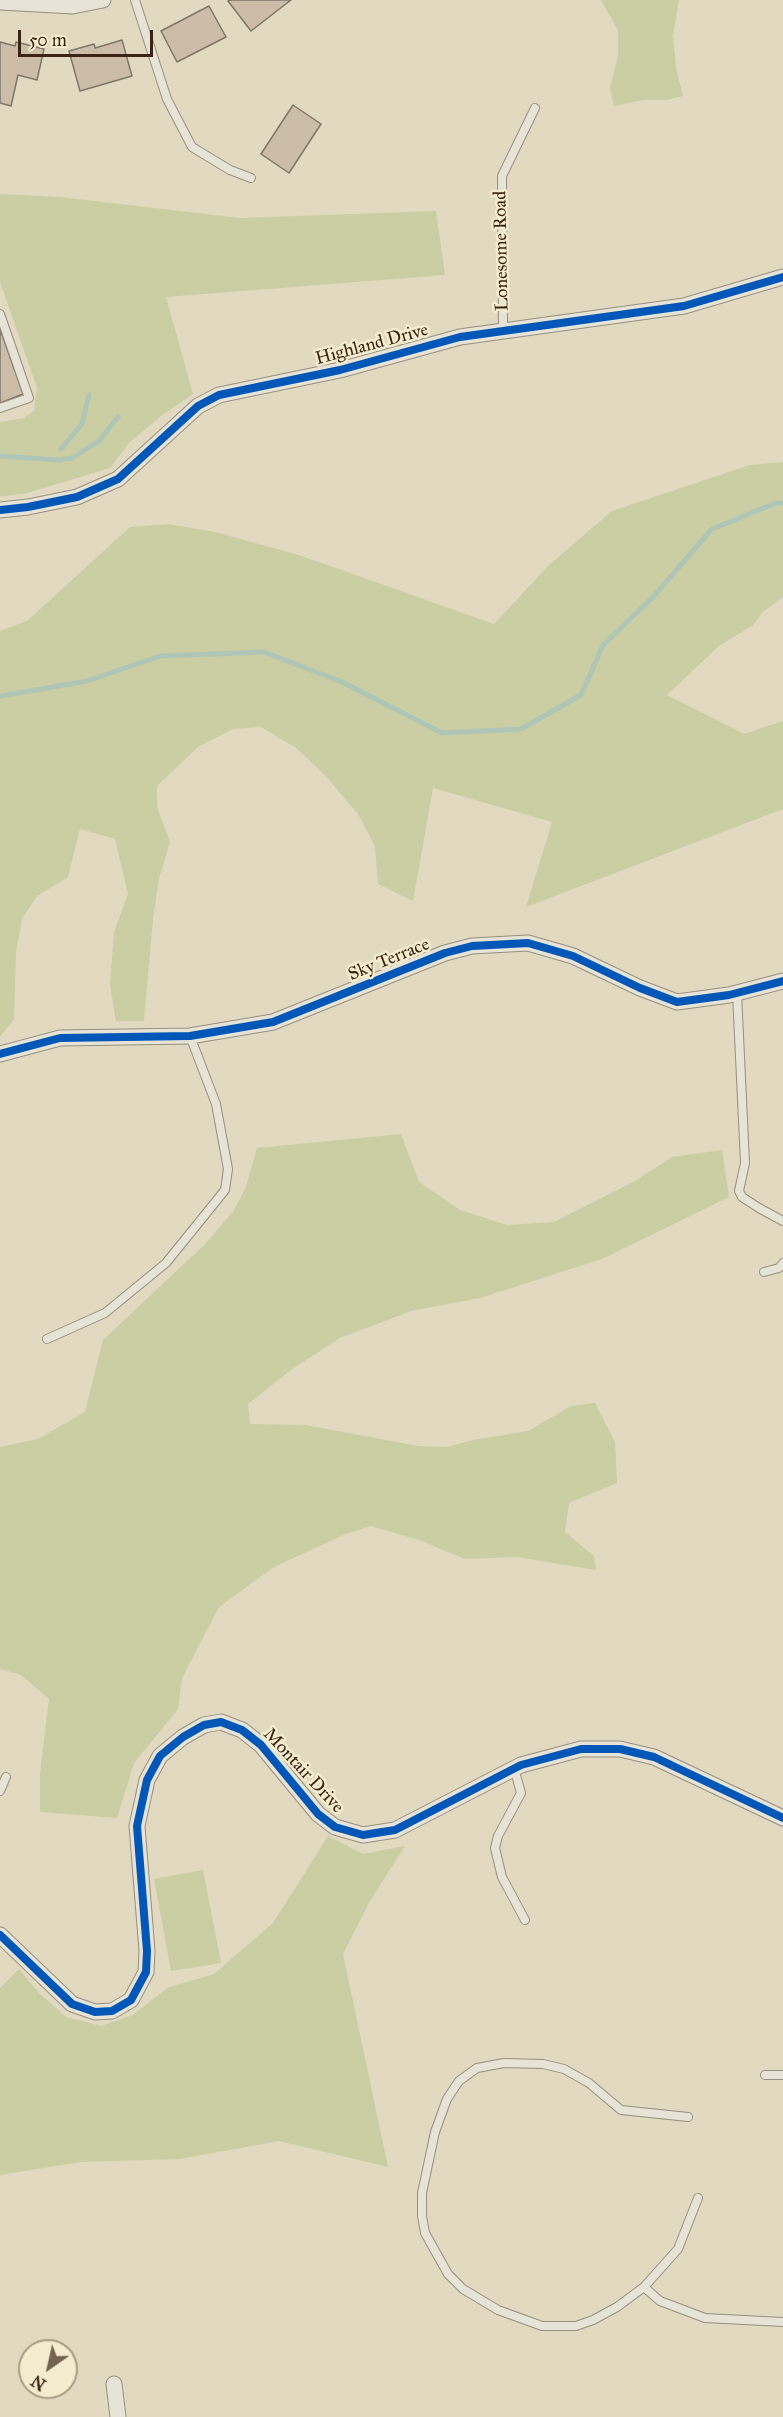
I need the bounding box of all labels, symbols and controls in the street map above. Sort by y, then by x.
scale bar [21,18,156,56]
text: 50 m [29,29,67,51]
street label: Lonesome Road [490,191,514,311]
street label: Highland Drive [313,320,431,370]
street label: Sky Terrace [345,934,433,986]
street label: Montair Drive [258,1724,348,1818]
north arrow [18,2339,78,2399]
text: N [28,2371,50,2394]

